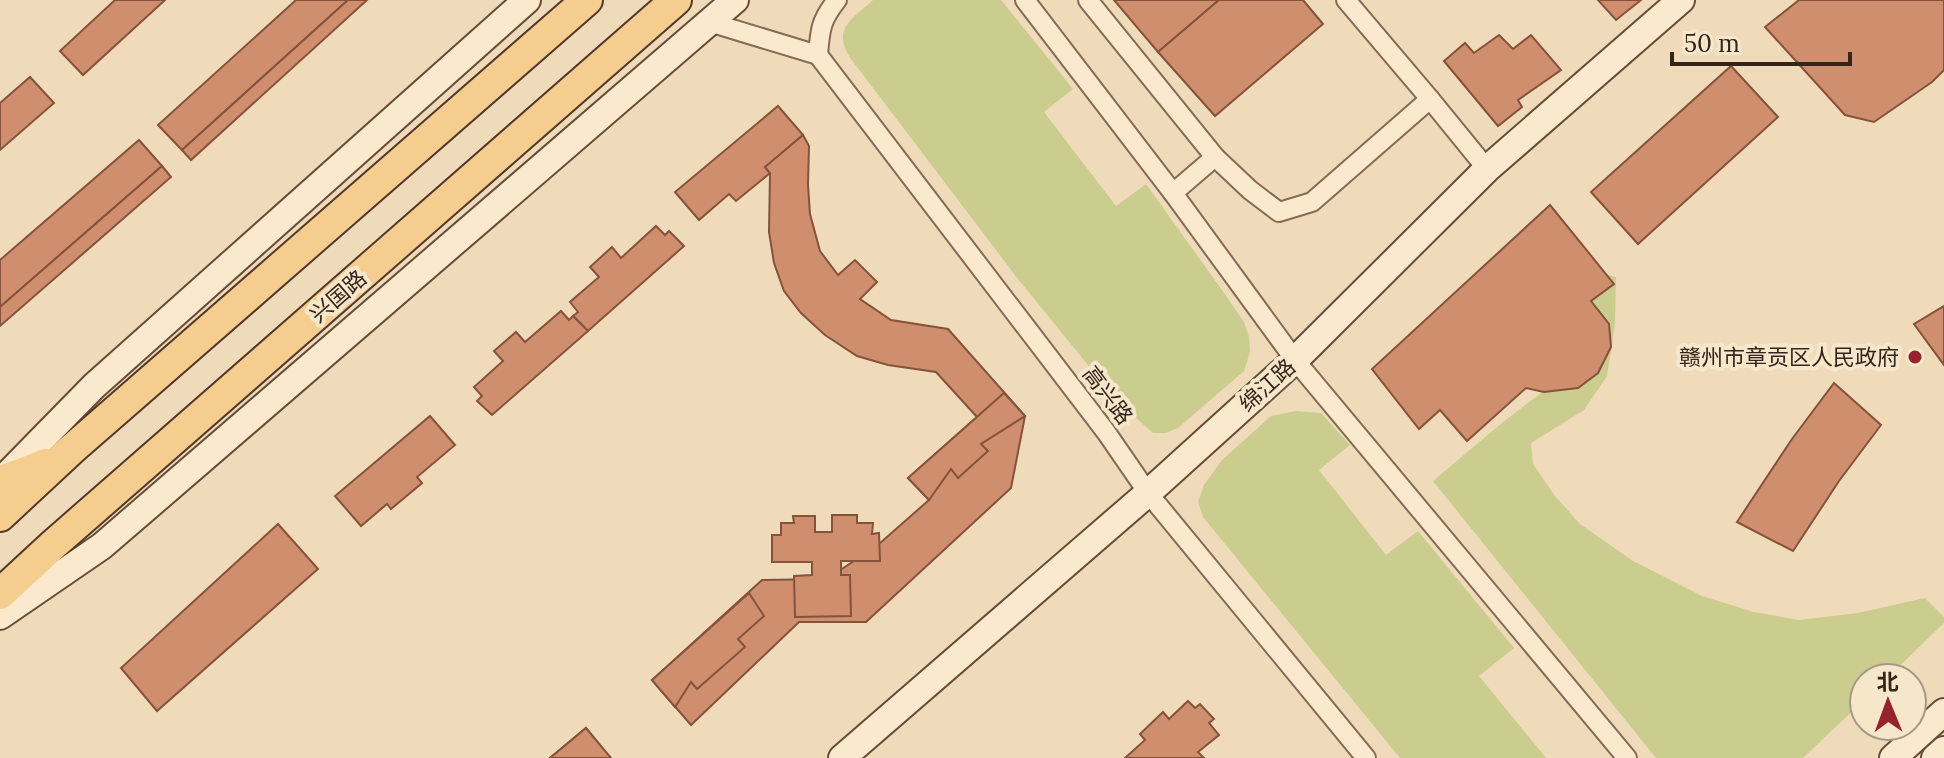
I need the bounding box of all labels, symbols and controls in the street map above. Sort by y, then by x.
scale bar [1672,16,1850,66]
text: 50 m [1684,28,1740,59]
street label: 兴国路 [304,264,372,328]
place label: 赣州市章贡区人民政府 [1679,343,1899,371]
marker: 赣州市章贡区人民政府 [1906,348,1924,366]
street label: 绵江路 [1233,353,1301,417]
street label: 高兴路 [1077,360,1139,430]
north arrow [1848,662,1928,742]
text: 北 [1876,668,1899,696]

